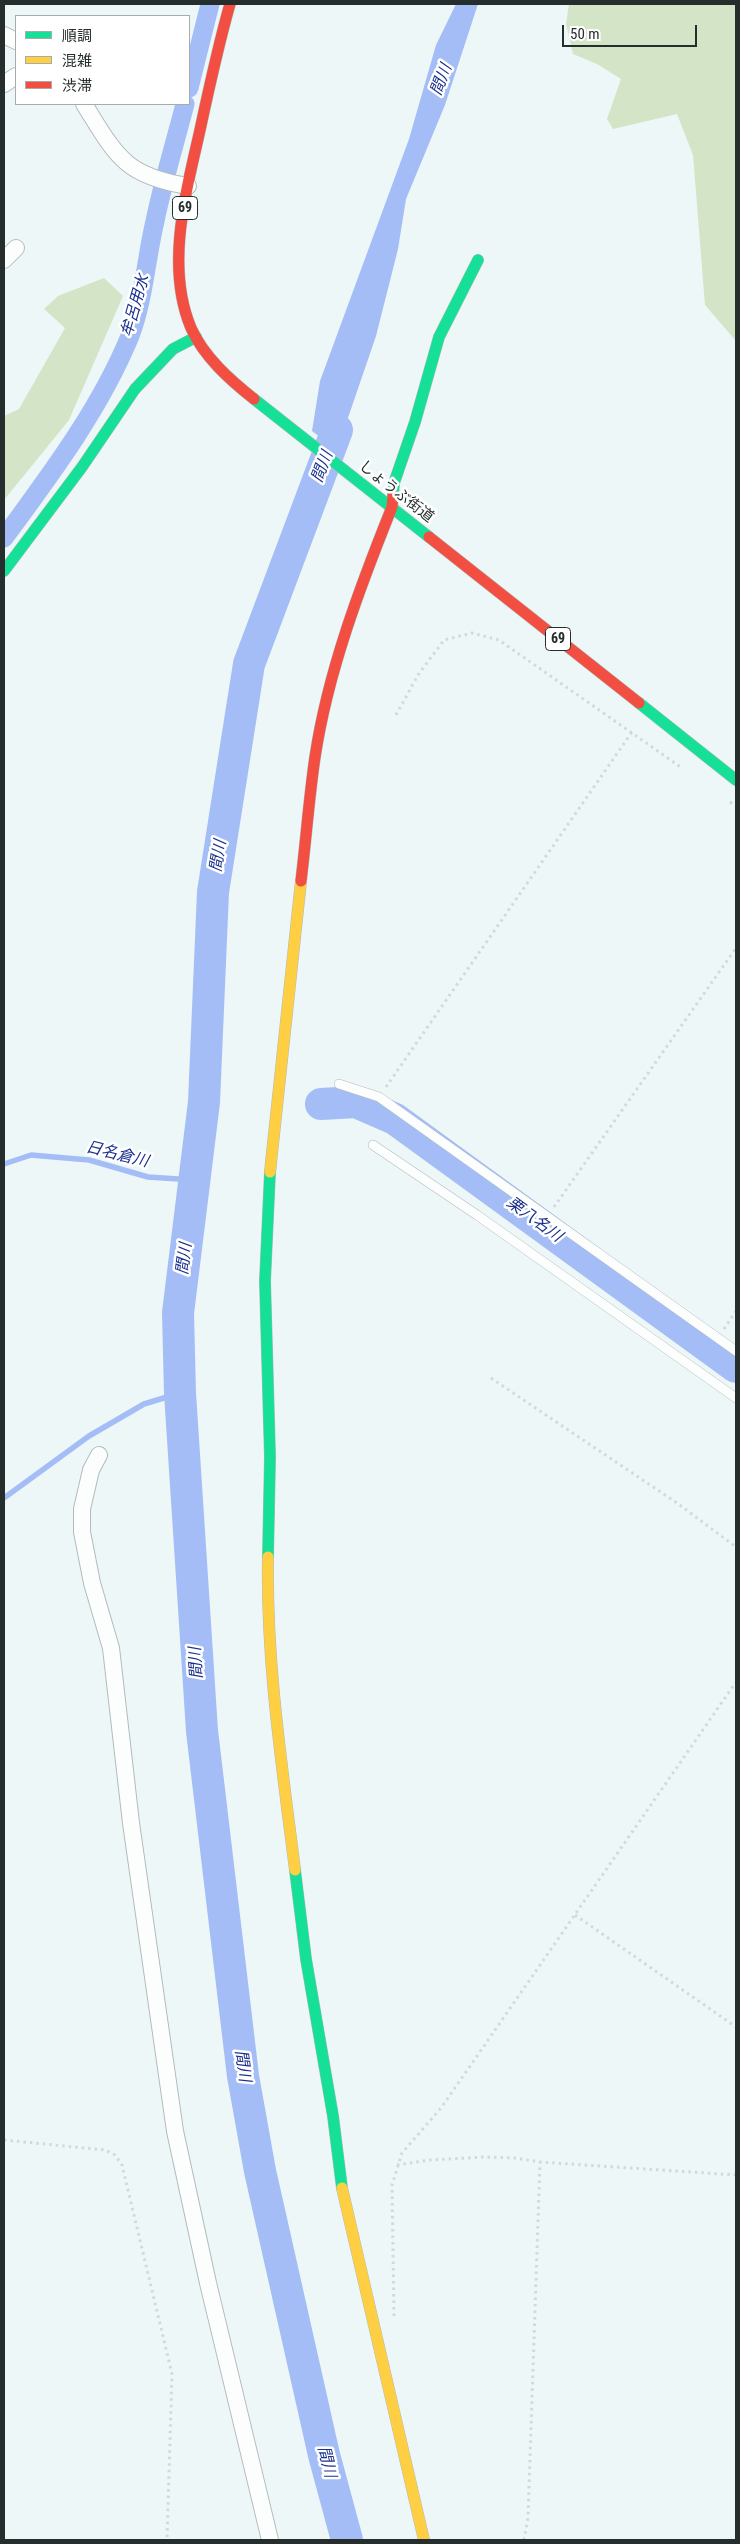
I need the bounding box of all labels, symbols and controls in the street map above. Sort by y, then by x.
legend [15,15,190,105]
scale bar [565,15,700,47]
text: 50 m [570,25,600,43]
text: 順調 [62,27,92,45]
text: 混雑 [62,52,92,70]
water label: 間川 [427,62,457,98]
text: 渋滞 [62,77,92,95]
road number: 69 [172,197,198,220]
water label: 牟呂用水 [118,273,154,339]
water label: 間川 [308,449,338,485]
street label: しょうぶ街道 [355,457,437,527]
road number: 69 [546,628,570,650]
water label: 間川 [207,839,231,873]
water label: 日名倉川 [84,1138,150,1172]
water label: 栗八名川 [502,1193,566,1247]
water label: 間川 [174,1242,196,1276]
water label: 間川 [186,1646,208,1680]
water label: 間川 [230,2049,254,2083]
water label: 間川 [313,2444,339,2480]

